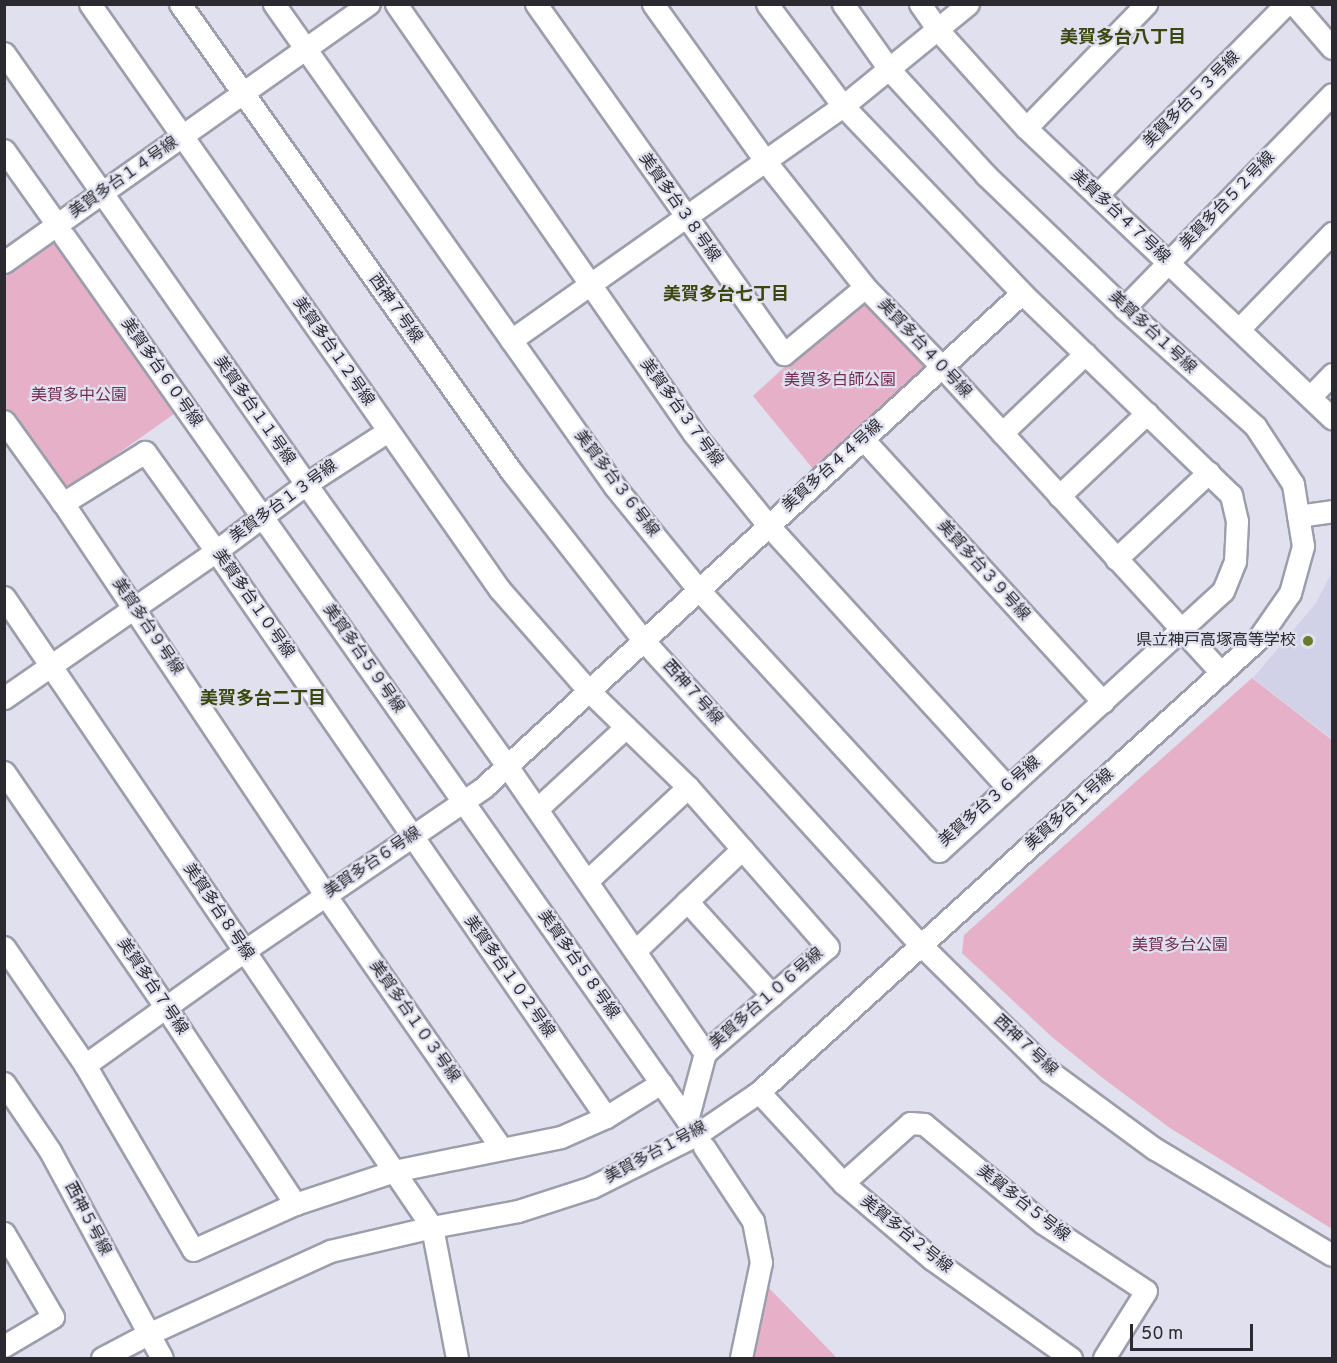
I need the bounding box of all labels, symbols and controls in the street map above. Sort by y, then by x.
district label: 美賀多台八丁目 [1060,28,1186,50]
street label: 美賀多台５３号線 [1140,48,1244,152]
street label: 美賀多台１４号線 [66,133,182,223]
street label: 美賀多台５２号線 [1177,148,1279,254]
street label: 美賀多台３８号線 [634,150,724,266]
street label: 美賀多台４７号線 [1067,166,1173,268]
street label: 西神７号線 [364,271,426,347]
district label: 美賀多台七丁目 [663,285,789,307]
street label: 美賀多台１号線 [1104,288,1200,378]
street label: 美賀多台１２号線 [288,294,378,410]
street label: 美賀多台４０号線 [873,296,975,402]
street label: 美賀多台６０号線 [116,315,206,431]
street label: 美賀多台１１号線 [209,353,299,469]
street label: 美賀多台３７号線 [636,356,726,470]
park label: 美賀多白師公園 [784,371,896,391]
park label: 美賀多中公園 [31,386,127,406]
street label: 美賀多台４４号線 [779,416,887,516]
street label: 美賀多台３６号線 [570,427,662,541]
street label: 美賀多台１３号線 [227,457,341,547]
street label: 美賀多台３９号線 [933,517,1033,625]
street label: 美賀多台１０号線 [208,546,298,662]
street label: 美賀多台９号線 [108,575,186,679]
street label: 美賀多台５９号線 [318,601,408,717]
place label: 県立神戸高塚高等学校 [1136,631,1296,651]
marker: 県立神戸高塚高等学校 [1301,634,1315,648]
street label: 西神７号線 [658,657,726,729]
district label: 美賀多台二丁目 [200,689,326,711]
street label: 美賀多台３６号線 [935,753,1045,851]
street label: 美賀多台１号線 [1022,765,1118,855]
street label: 美賀多台６号線 [321,824,425,902]
street label: 美賀多台８号線 [179,860,257,964]
street label: 美賀多台５８号線 [533,907,623,1023]
street label: 美賀多台１０２号線 [460,913,558,1041]
street label: 美賀多台７号線 [113,935,191,1039]
park label: 美賀多台公園 [1132,936,1228,956]
street label: 美賀多台１０６号線 [706,945,828,1053]
street label: 美賀多台１０３号線 [365,958,463,1086]
street label: 西神７号線 [989,1012,1061,1080]
street label: 美賀多台１号線 [602,1118,710,1188]
street label: 美賀多台５号線 [973,1162,1073,1246]
street label: 西神５号線 [60,1179,114,1259]
street label: 美賀多台２号線 [856,1192,956,1278]
scale bar [1133,1312,1256,1350]
text: 50 m [1141,1323,1183,1346]

